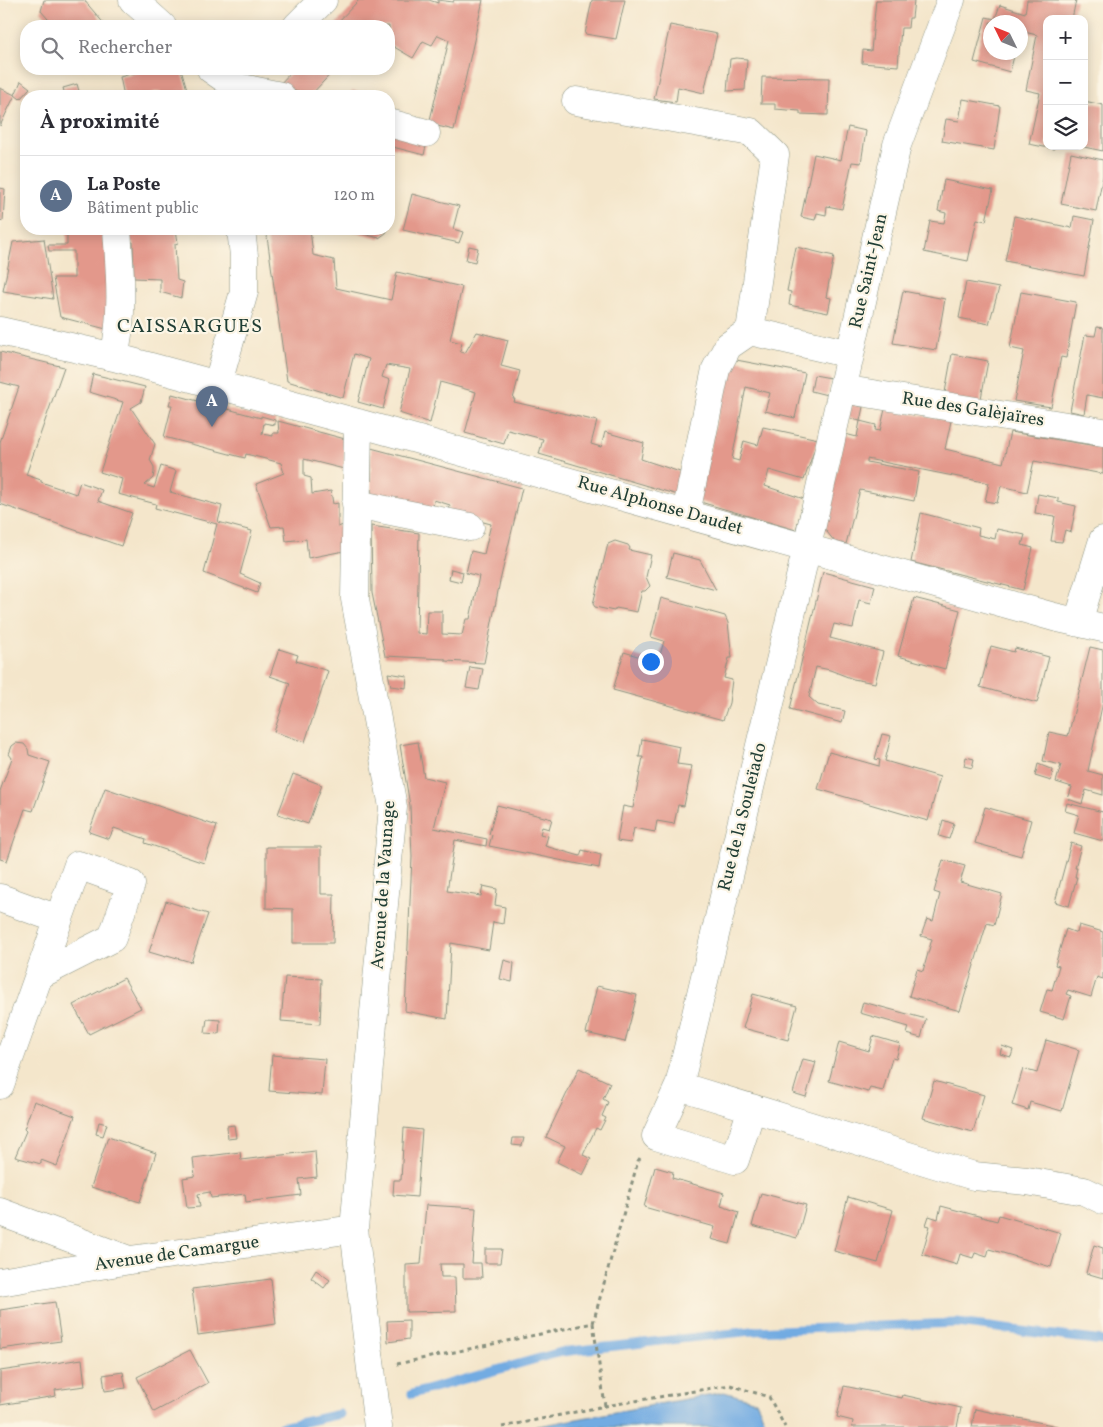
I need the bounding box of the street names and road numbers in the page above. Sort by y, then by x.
street label: Rue Saint-Jean [844,211,894,331]
street label: Rue des Galèjaïres [900,386,1046,434]
street label: Rue Alphonse Daudet [574,470,746,542]
street label: Rue de la Souleïado [712,740,774,894]
street label: Avenue de la Vaunage [366,800,402,970]
street label: Avenue de Camargue [93,1230,261,1278]

